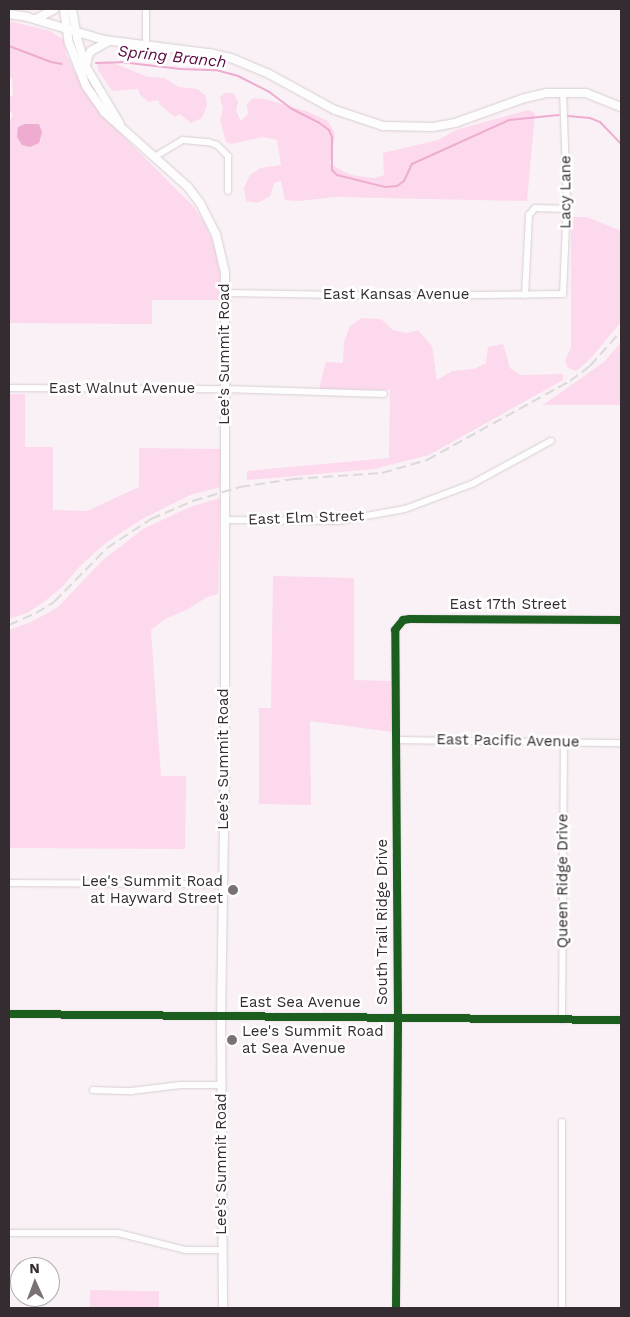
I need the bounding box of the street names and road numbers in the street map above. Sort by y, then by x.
street label: Lacy Lane [557,155,575,229]
street label: Lee's Summit Road [216,283,234,425]
street label: East Kansas Avenue [322,286,470,304]
street label: East Walnut Avenue [48,380,196,398]
street label: East Elm Street [248,507,364,529]
street label: East 17th Street [449,596,567,614]
street label: Lee's Summit Road [215,688,233,830]
street label: East Pacific Avenue [436,731,580,751]
street label: Queen Ridge Drive [554,814,572,948]
street label: South Trail Ridge Drive [374,838,392,1006]
street label: East Sea Avenue [239,994,361,1012]
street label: Lee's Summit Road [213,1093,231,1235]

